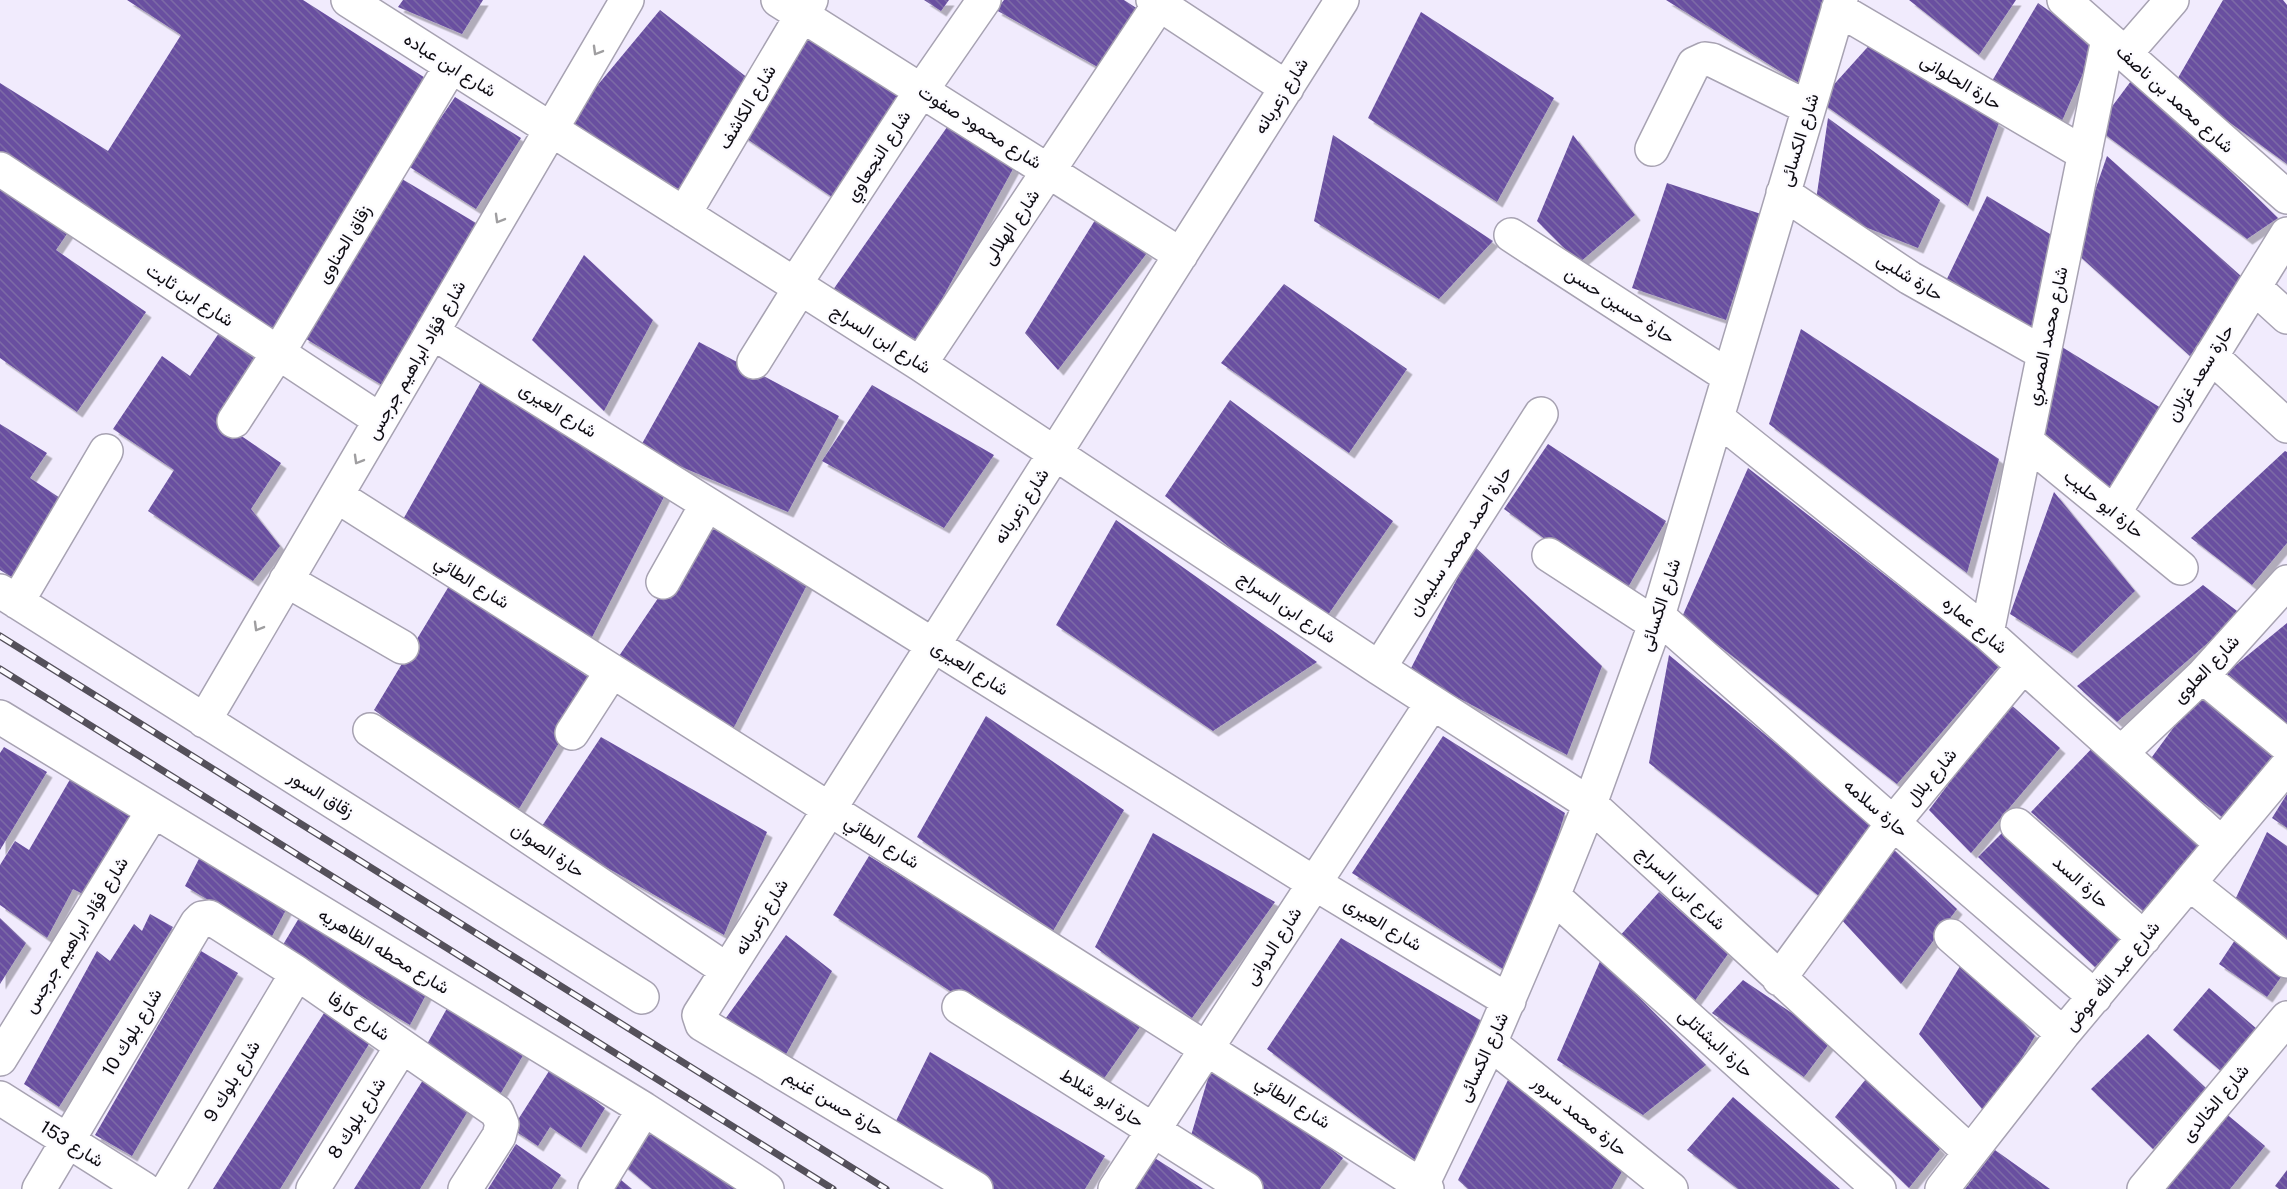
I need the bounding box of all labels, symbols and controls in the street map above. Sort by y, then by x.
street label: شارع ابن عباده [399,28,500,103]
street label: شارع محمد بن ناصف [2111,40,2238,158]
one-way arrow [593,44,604,55]
street label: حارة الحلوانى [1916,49,2006,115]
street label: شارع زعربانه [1249,54,1314,139]
street label: شارع الكاشف [713,61,782,154]
street label: شارع محمود صفوت [914,80,1046,175]
street label: شارع الكسائى [1774,91,1825,190]
street label: شارع النجعاوي [840,106,919,208]
street label: شارع الهلالى [978,185,1045,270]
street label: زقاق الحناوى [312,201,376,287]
one-way arrow [494,213,506,223]
street label: حارة شلبى [1873,248,1947,306]
street label: شارع ابن ثابت [141,259,238,332]
street label: حارة حسين حسن [1561,261,1679,349]
street label: شارع محمد المصري [2022,265,2076,408]
street label: شارع فؤاد ابراهيم جرجس [361,277,471,444]
street label: شارع ابن السراج [826,299,935,379]
street label: حارة سعد غزلان [2161,320,2239,426]
street label: شارع العيرى [515,378,601,443]
one-way arrow [353,453,365,464]
street label: حارة احمد محمد سليمان [1403,462,1517,620]
street label: شارع زعربانه [988,464,1054,548]
street label: حارة ابو حليب [2059,465,2149,543]
street label: شارع الطائي [428,550,513,617]
street label: شارع الكسائى [1635,556,1686,654]
street label: شارع ابن السراج [1233,566,1340,649]
street label: شارع عماره [1937,591,2012,659]
one-way arrow [254,621,266,632]
street label: شارع العلوى [2168,630,2245,709]
street label: شارع العيرى [927,636,1013,701]
street label: شارع بلال [1901,744,1962,811]
street label: زقاق السور [283,765,358,823]
street label: حارة سلامه [1839,774,1913,842]
street label: شارع الطائي [838,810,923,877]
street label: حارة الصوان [507,818,589,882]
street label: شارع ابن السراج [1631,841,1730,936]
street label: حارة السد [2048,851,2114,913]
street label: شارع فؤاد ابراهيم جرجس [19,853,134,1018]
street label: شارع زعربانه [729,875,794,960]
street label: شارع العيرى [1340,892,1426,957]
street label: شارع محطه الظاهريه [314,903,453,1000]
street label: شارع الدوانى [1240,903,1307,990]
street label: شارع عبد الله عوض [2060,916,2165,1036]
street label: شارع بلوك 10 [97,984,168,1080]
street label: شارع كارفا [323,987,394,1046]
street label: حارة البشاتلى [1674,1004,1758,1082]
street label: شارع الكسائى [1453,1009,1514,1106]
street label: شارع بلوك 9 [199,1036,266,1126]
street label: شارع الخالدى [2176,1060,2255,1147]
street label: حارة ابو شلاط [1056,1064,1148,1132]
street label: حارة حسن غنيم [780,1065,888,1142]
street label: شارع الطائي [1249,1070,1334,1137]
street label: حارة محمد سرور [1527,1070,1632,1161]
street label: شارع بلوك 8 [323,1073,391,1163]
street label: شارع 153 [36,1116,108,1173]

